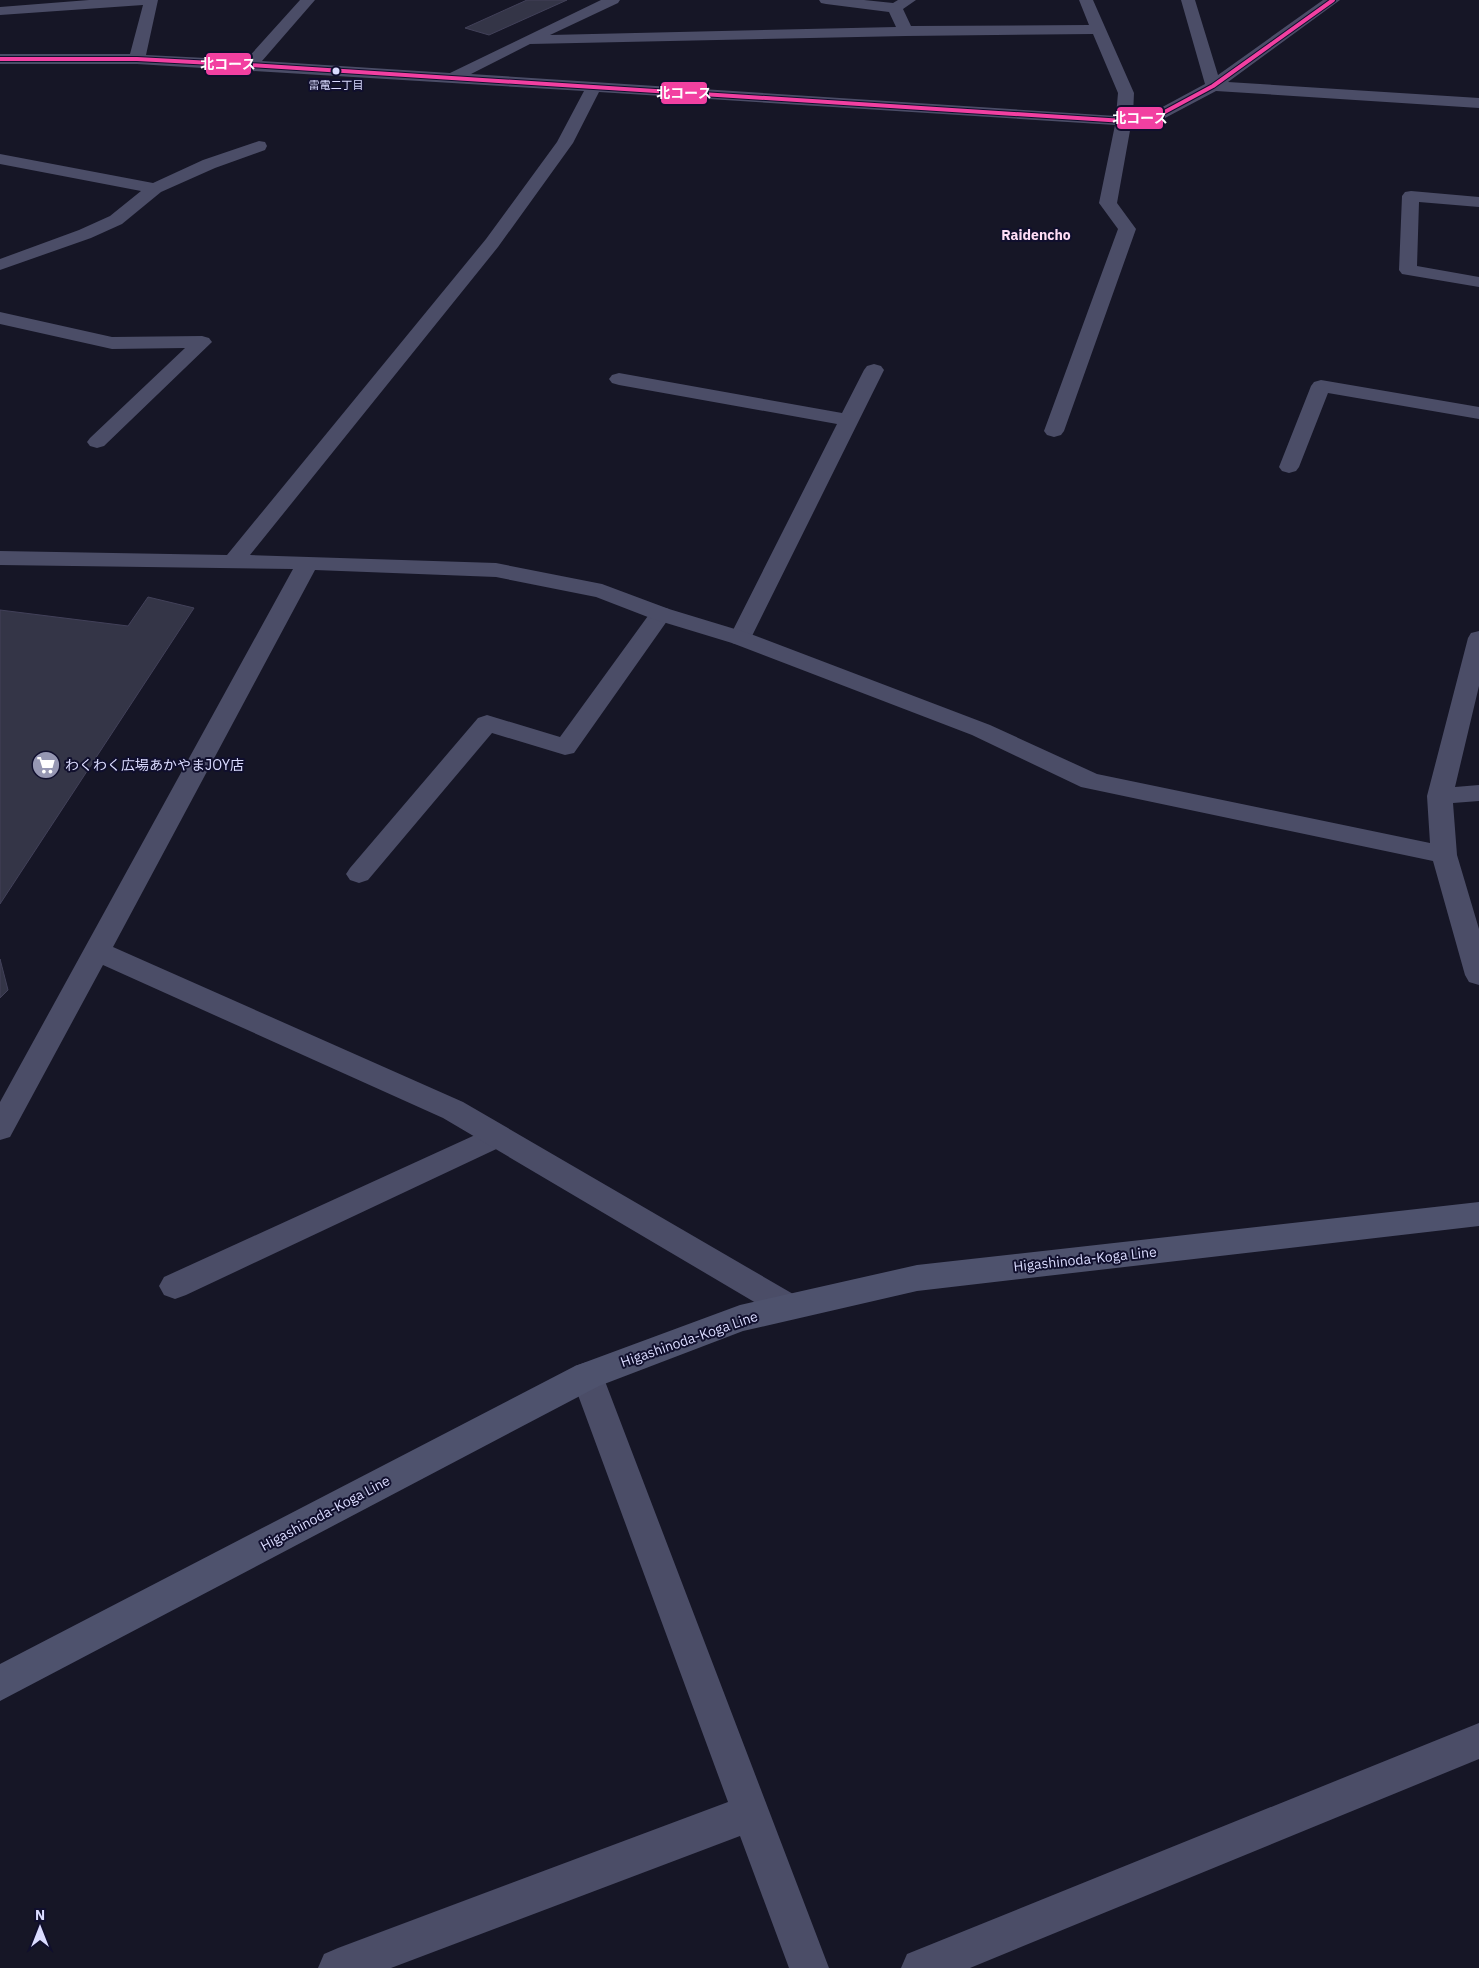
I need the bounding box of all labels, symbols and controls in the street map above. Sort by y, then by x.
line badge: 北コース [205,52,252,76]
text: 北コース [200,55,256,73]
marker: 雷電二丁目 [331,66,341,76]
place label: 雷電二丁目 [309,78,364,92]
line badge: 北コース [660,81,708,105]
text: 北コース [656,84,712,102]
line badge: 北コース [1116,106,1164,130]
text: 北コース [1112,109,1168,127]
district label: Raidencho [1001,226,1071,244]
supermarket icon: わくわく広場あかやまJOY店 [31,750,61,780]
place label: わくわく広場あかやまJOY店 [65,756,244,774]
street label: Higashinoda-Koga Line [1012,1242,1158,1275]
street label: Higashinoda-Koga Line [618,1307,760,1371]
street label: Higashinoda-Koga Line [257,1471,393,1555]
north arrow [15,1903,65,1953]
text: N [35,1906,45,1924]

